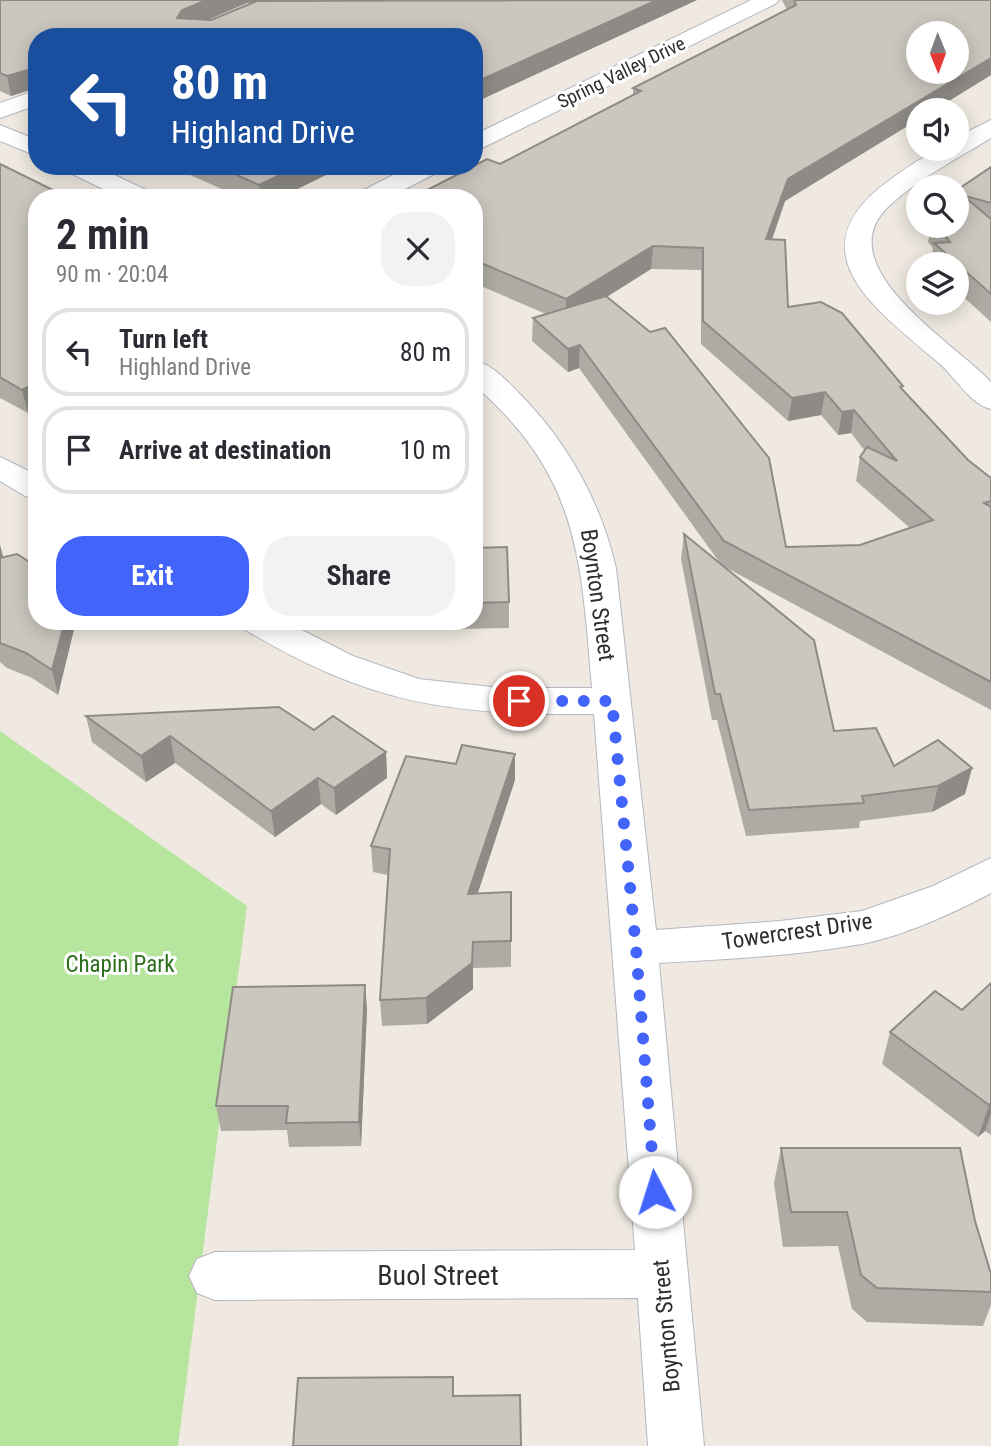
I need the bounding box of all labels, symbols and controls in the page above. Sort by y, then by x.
north arrow [906,21,970,84]
map controls [906,21,969,315]
street label: Spring Valley Drive [554,32,689,113]
text: 80 m [171,54,268,111]
icon: left [56,56,147,147]
button: sound [906,98,969,161]
text: Highland Drive [171,113,355,151]
button: search [906,175,969,238]
text: 2 min [56,210,149,259]
button: close [381,212,455,286]
button: layers [906,252,969,315]
text: 90 m · 20:04 [56,261,168,288]
text: Turn left [119,324,208,354]
icon: left [60,333,98,371]
text: 80 m [400,337,451,367]
text: Highland Drive [119,354,251,381]
icon: arrive [60,431,98,469]
text: Arrive at destination [119,435,331,465]
text: 10 m [400,435,451,465]
street label: Boynton Street [575,527,620,663]
button: Exit [56,536,249,616]
button: Share [263,536,455,616]
pin [489,671,549,731]
icon: arrive [500,682,538,720]
street label: Towercrest Drive [720,908,874,955]
park label: Chapin Park [65,951,175,978]
position arrow [618,1155,692,1229]
street label: Boynton Street [647,1258,686,1393]
street label: Buol Street [377,1259,499,1292]

